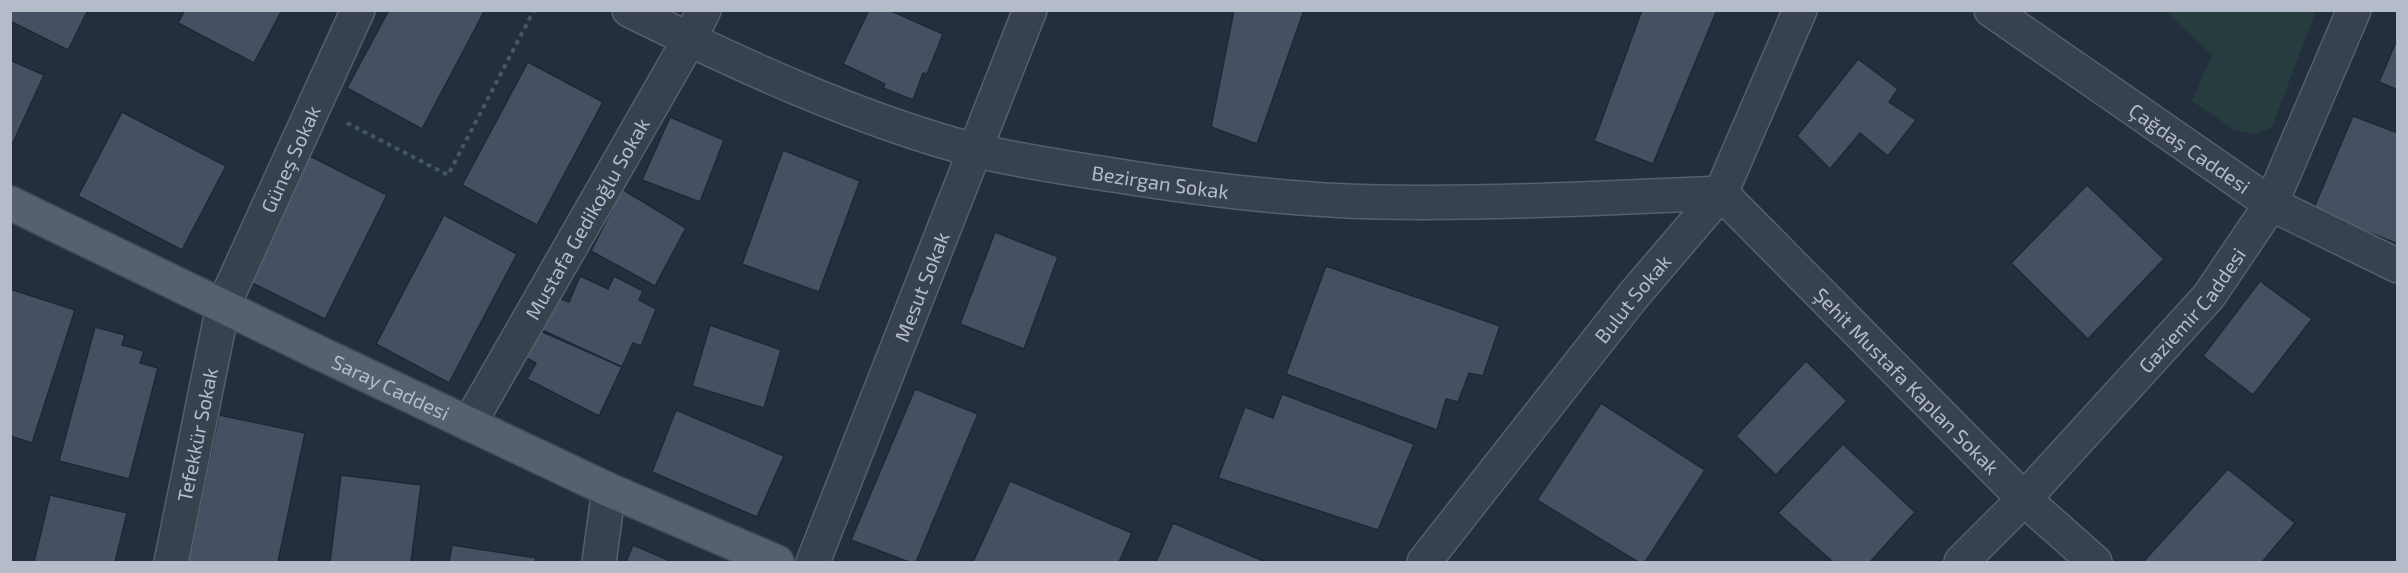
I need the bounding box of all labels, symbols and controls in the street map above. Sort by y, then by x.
street label: Çağdaş Caddesi [2124,98,2255,198]
street label: Güneş Sokak [255,102,325,216]
street label: Mustafa Gedikoğlu Sokak [520,113,654,324]
street label: Bezirgan Sokak [1090,160,1230,203]
street label: Mesut Sokak [889,228,954,345]
street label: Gaziemir Caddesi [2133,243,2250,378]
street label: Bulut Sokak [1589,249,1675,347]
street label: Şehit Mustafa Kaplan Sokak [1809,282,2004,479]
street label: Saray Caddesi [328,349,454,425]
street label: Tefekkür Sokak [172,365,222,504]

